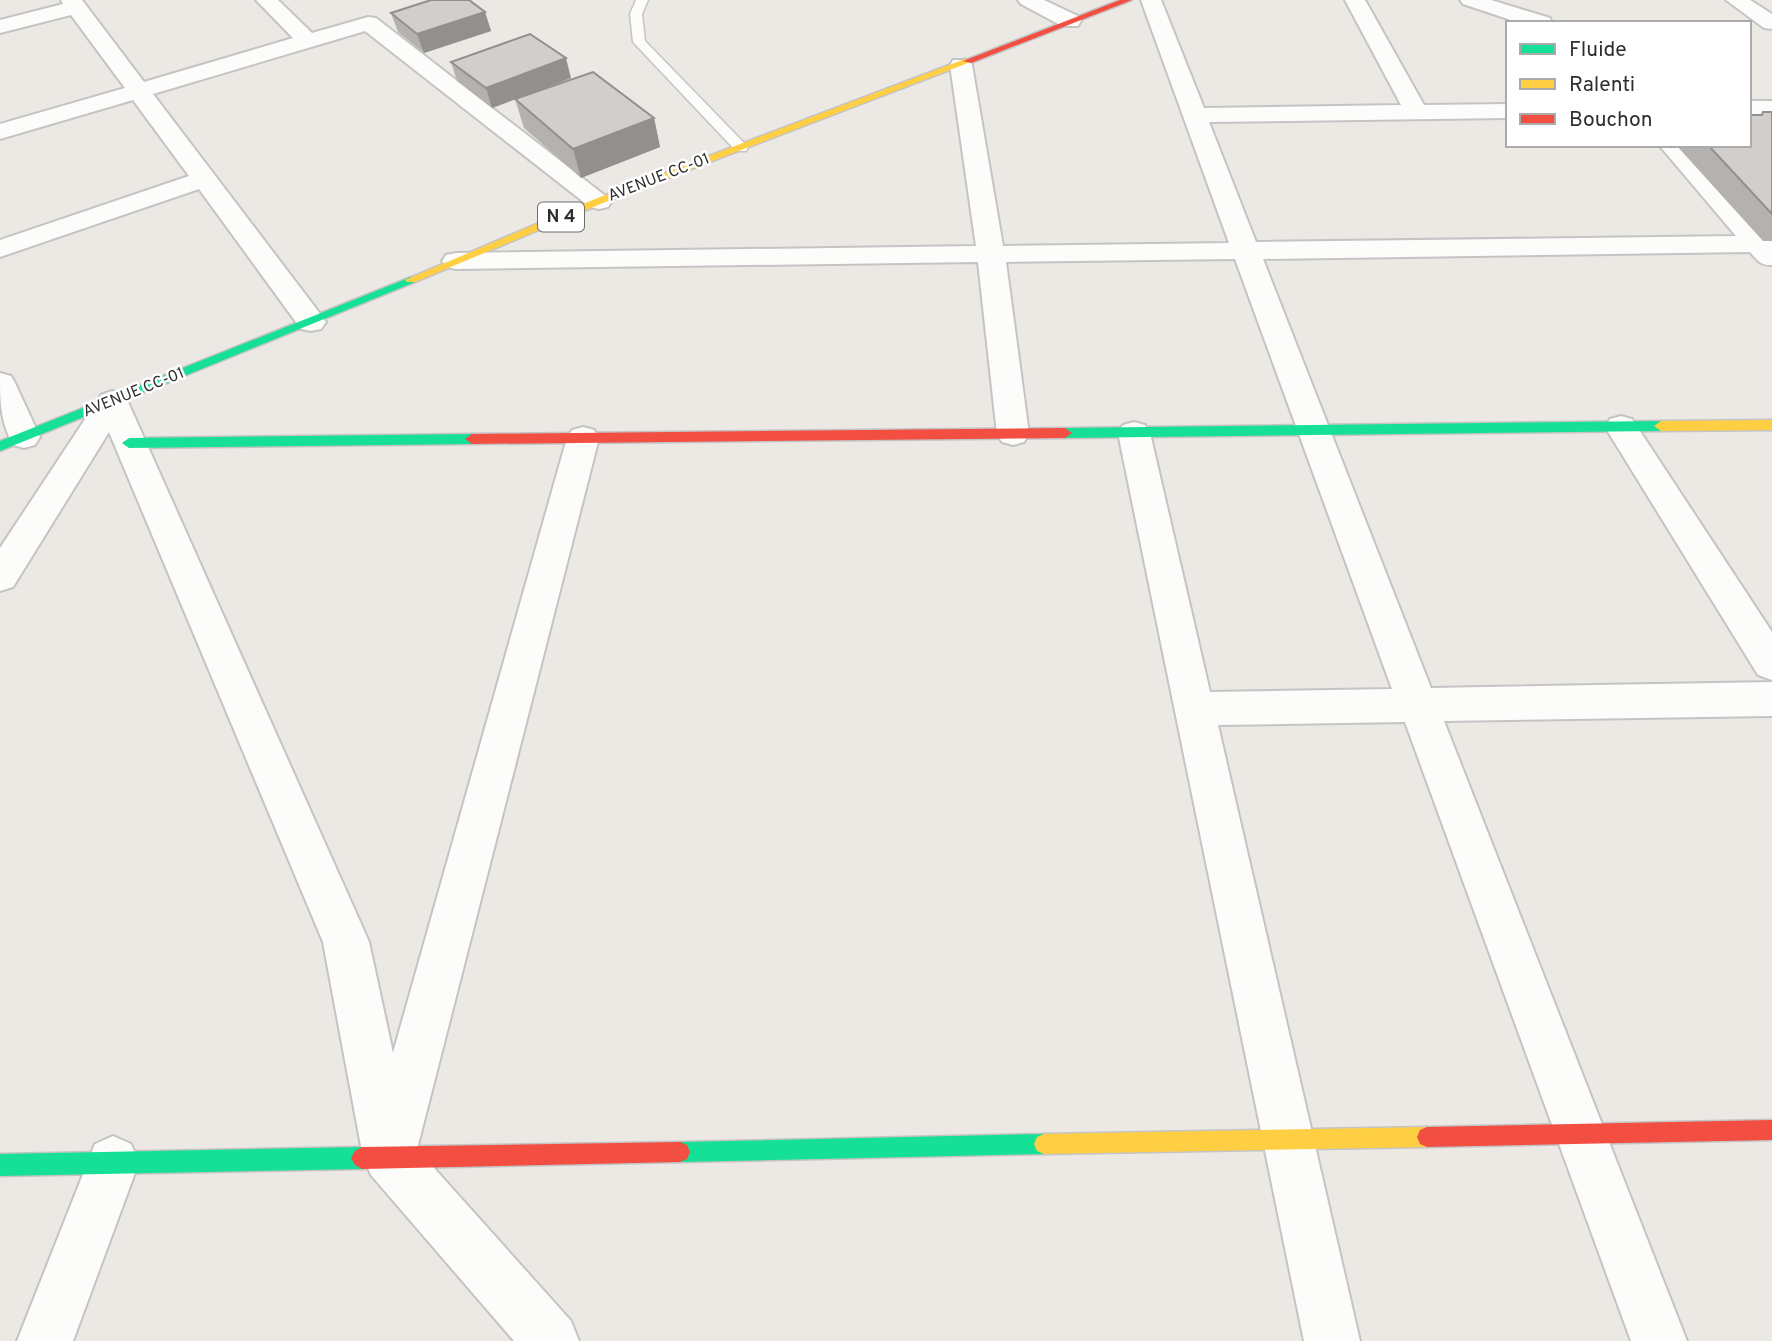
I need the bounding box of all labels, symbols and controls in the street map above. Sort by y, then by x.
legend [1506,21,1751,147]
text: Fluide [1569,37,1627,64]
text: Ralenti [1569,72,1635,99]
text: Bouchon [1569,107,1652,134]
street label: AVENUE CC-01 [605,149,713,207]
road number: N 4 [538,202,584,232]
street label: AVENUE CC-01 [80,364,188,422]

